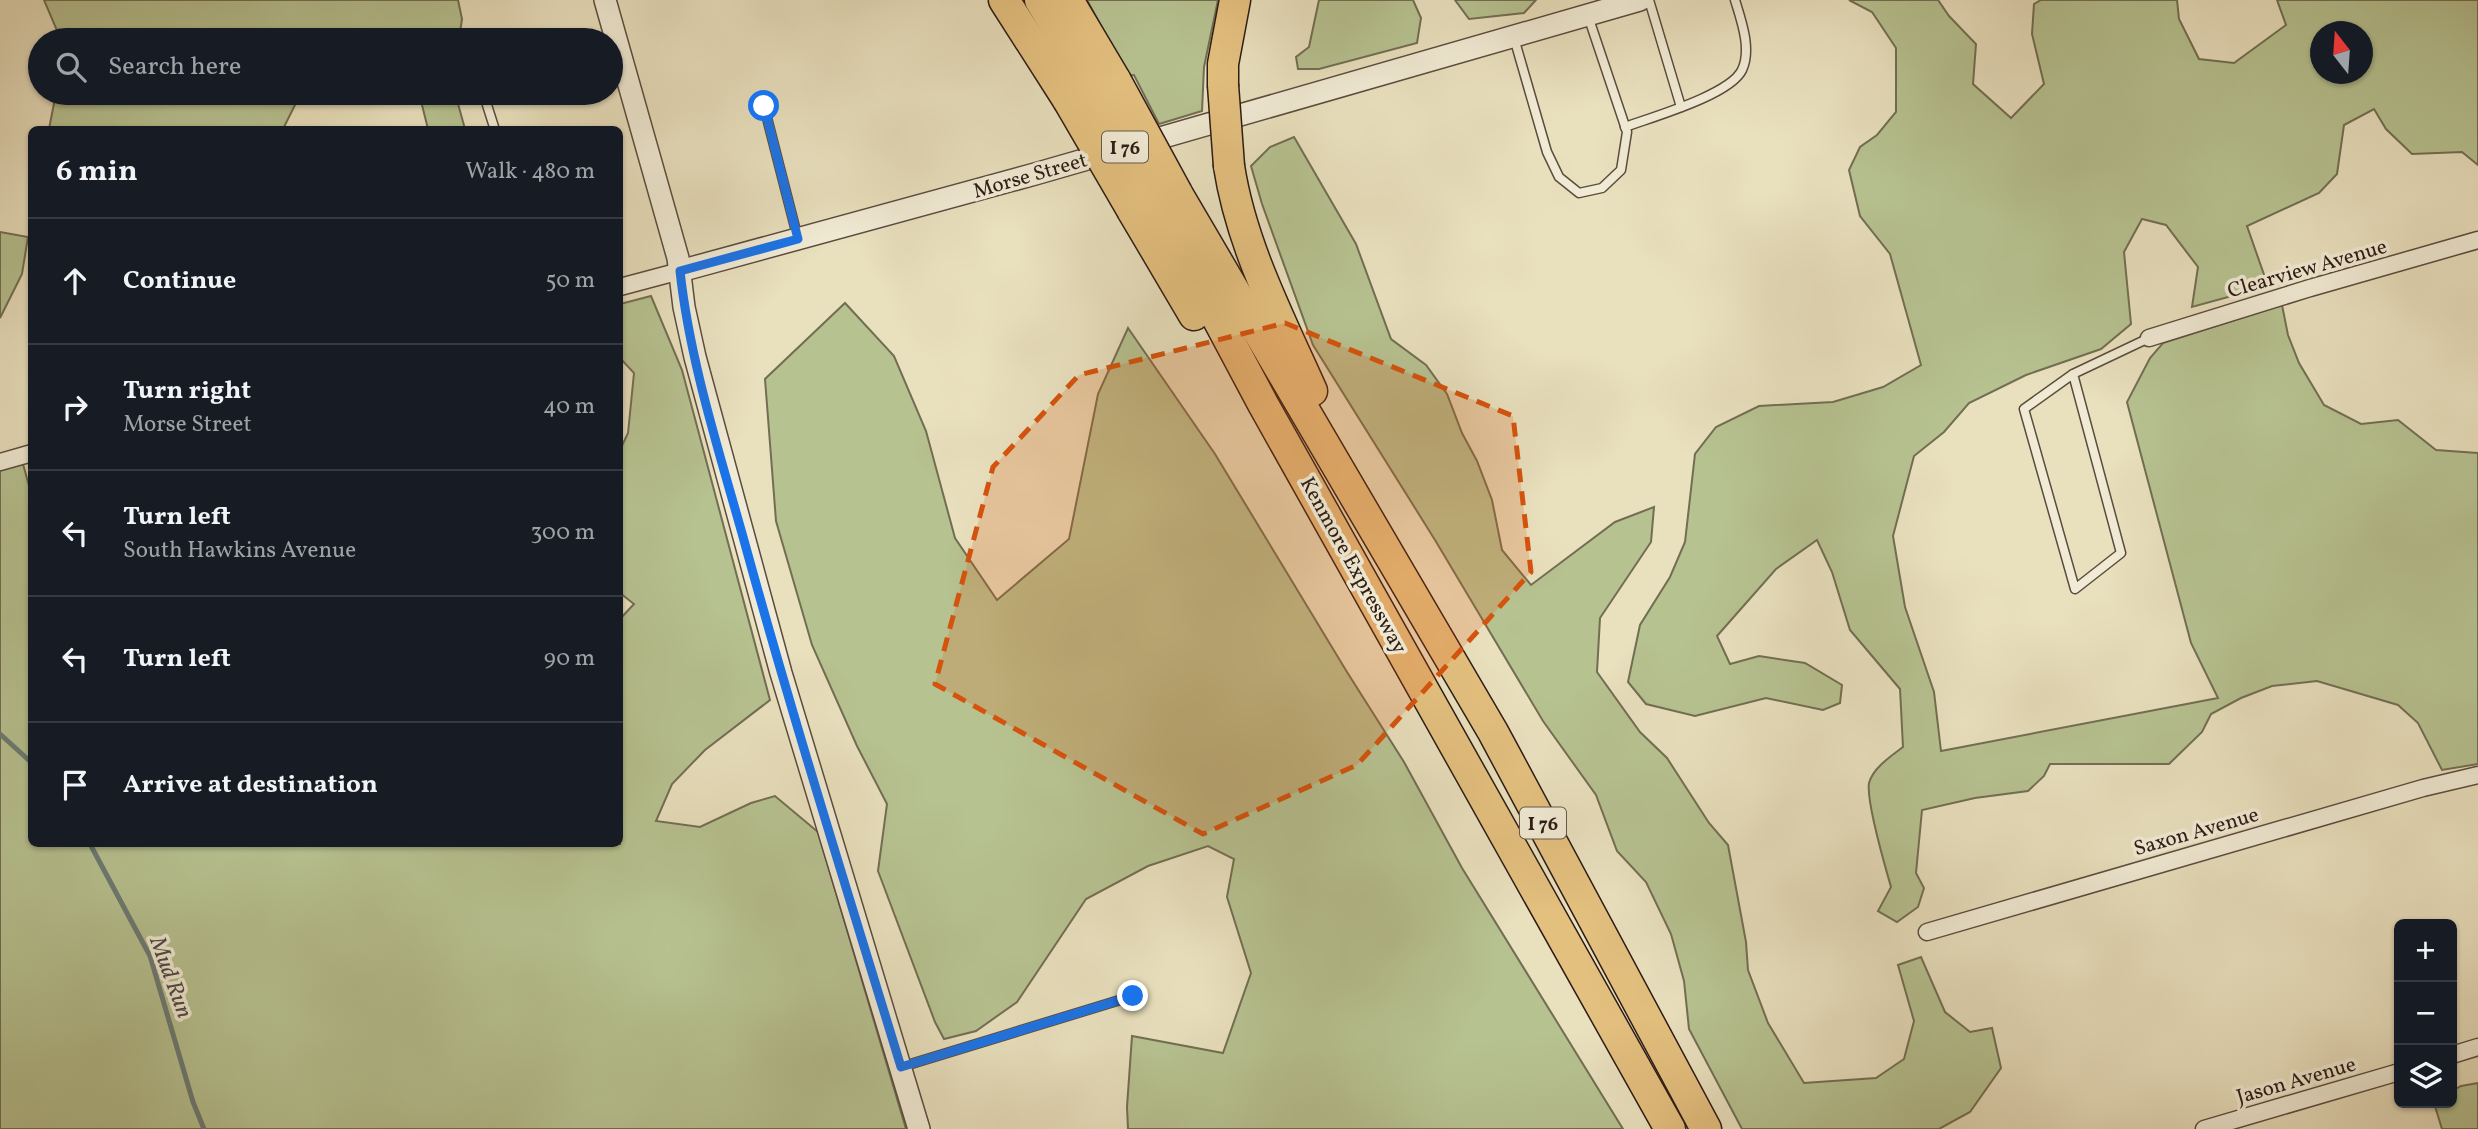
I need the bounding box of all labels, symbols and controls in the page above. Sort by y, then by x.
north arrow [2310,21,2373,84]
search box [28,28,623,105]
icon: search [52,48,90,86]
text: Search here [108,49,241,85]
route start [748,90,779,121]
road number: I 76 [1102,132,1148,162]
street label: Morse Street [970,146,1091,207]
text: 6 min [56,151,138,193]
text: Walk · 480 m [465,156,595,188]
street label: Clearview Avenue [2224,233,2391,306]
icon: ahead [56,262,94,300]
text: Continue [123,263,236,299]
text: 50 m [546,265,595,297]
text: Turn right [123,373,251,409]
icon: right [56,388,94,426]
text: 40 m [543,391,595,423]
text: Morse Street [123,409,251,441]
street label: Kenmore Expressway [1292,472,1414,660]
text: Turn left [123,499,231,535]
icon: left [56,514,94,552]
text: 300 m [531,517,595,549]
text: South Hawkins Avenue [123,535,356,567]
icon: left [56,640,94,678]
text: Turn left [123,641,231,677]
text: 90 m [544,643,595,675]
icon: arrive [56,766,94,804]
text: Arrive at destination [123,767,378,803]
street label: Saxon Avenue [2130,801,2262,864]
road number: I 76 [1520,808,1566,838]
map controls [2394,919,2457,1108]
button: + [2394,919,2457,982]
water label: Mud Run [140,932,200,1023]
route end [1117,980,1148,1011]
button: − [2394,982,2457,1045]
button: layers [2394,1045,2457,1108]
street label: Jason Avenue [2233,1051,2360,1112]

